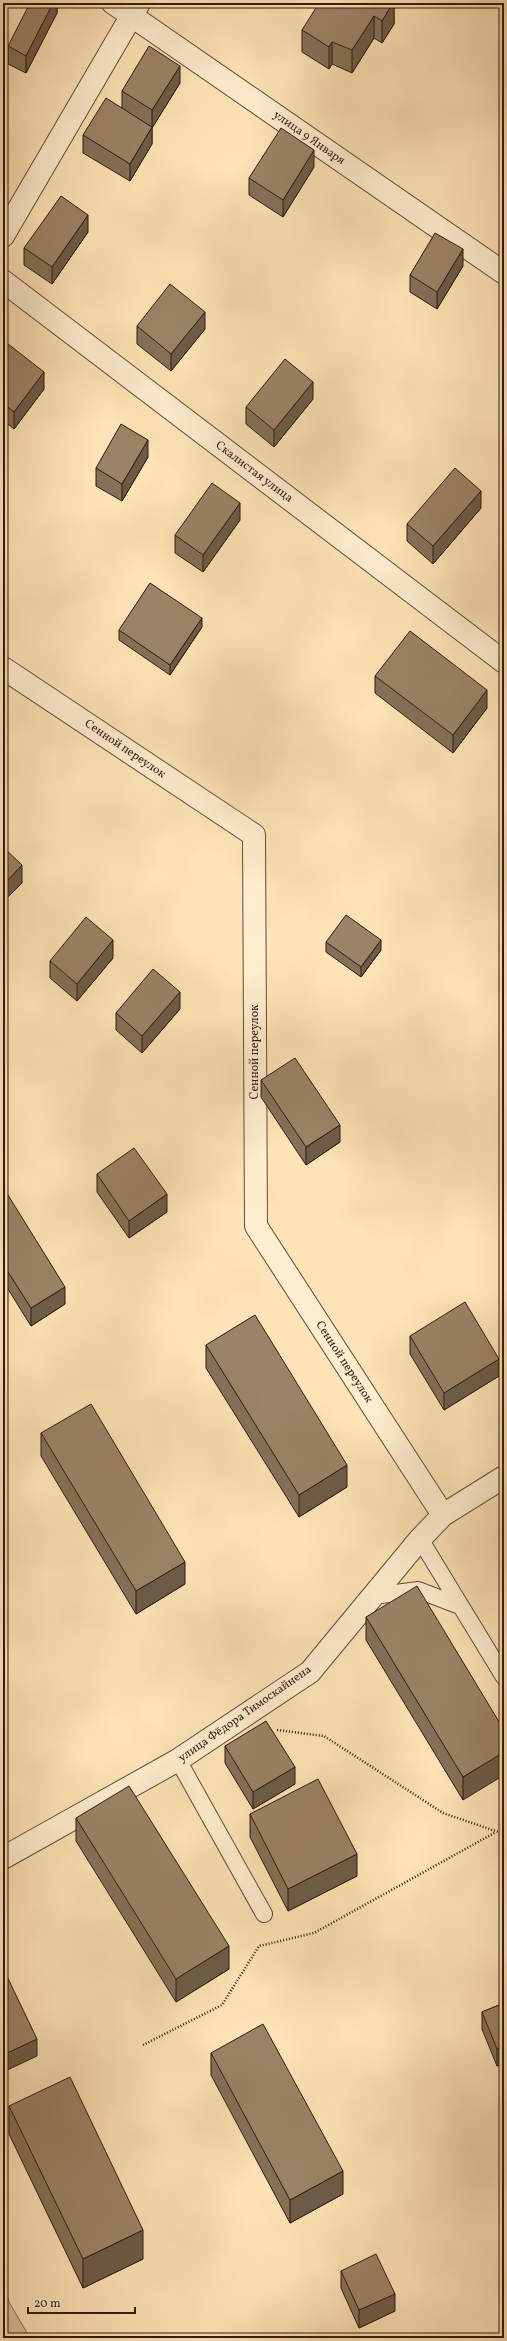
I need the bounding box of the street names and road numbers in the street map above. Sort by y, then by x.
street label: улица 9 Января [270,107,348,169]
street label: Скалистая улица [212,438,296,506]
street label: Сенной переулок [81,716,169,782]
street label: Сенной переулок [247,1004,263,1099]
street label: Сенной переулок [311,1318,377,1407]
street label: улица Фёдора Тимоскайнена [175,1662,315,1766]

